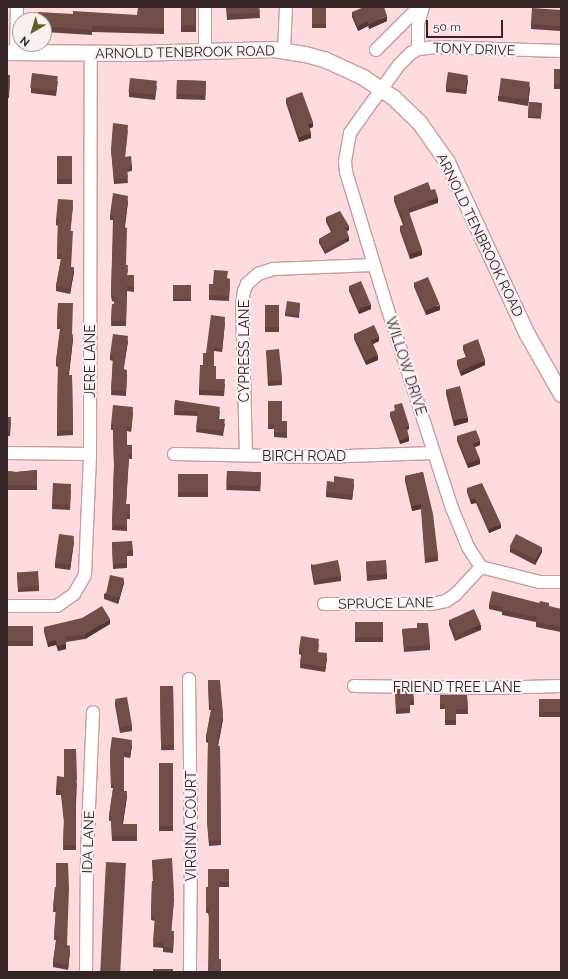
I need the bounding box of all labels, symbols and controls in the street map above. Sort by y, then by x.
north arrow [12,12,52,52]
scale bar [428,12,505,38]
text: 50 m [433,20,461,34]
text: N [18,33,32,49]
street label: TONY DRIVE [432,39,516,59]
street label: ARNOLD TENBROOK ROAD [95,42,275,62]
street label: ARNOLD TENBROOK ROAD [433,150,527,320]
street label: CYPRESS LANE [236,300,252,402]
street label: WILLOW DRIVE [382,314,430,418]
street label: JERE LANE [82,324,98,398]
street label: BIRCH ROAD [262,448,346,464]
street label: SPRUCE LANE [338,594,434,612]
street label: FRIEND TREE LANE [392,679,522,695]
street label: VIRGINIA COURT [183,770,199,882]
street label: IDA LANE [79,810,97,874]

